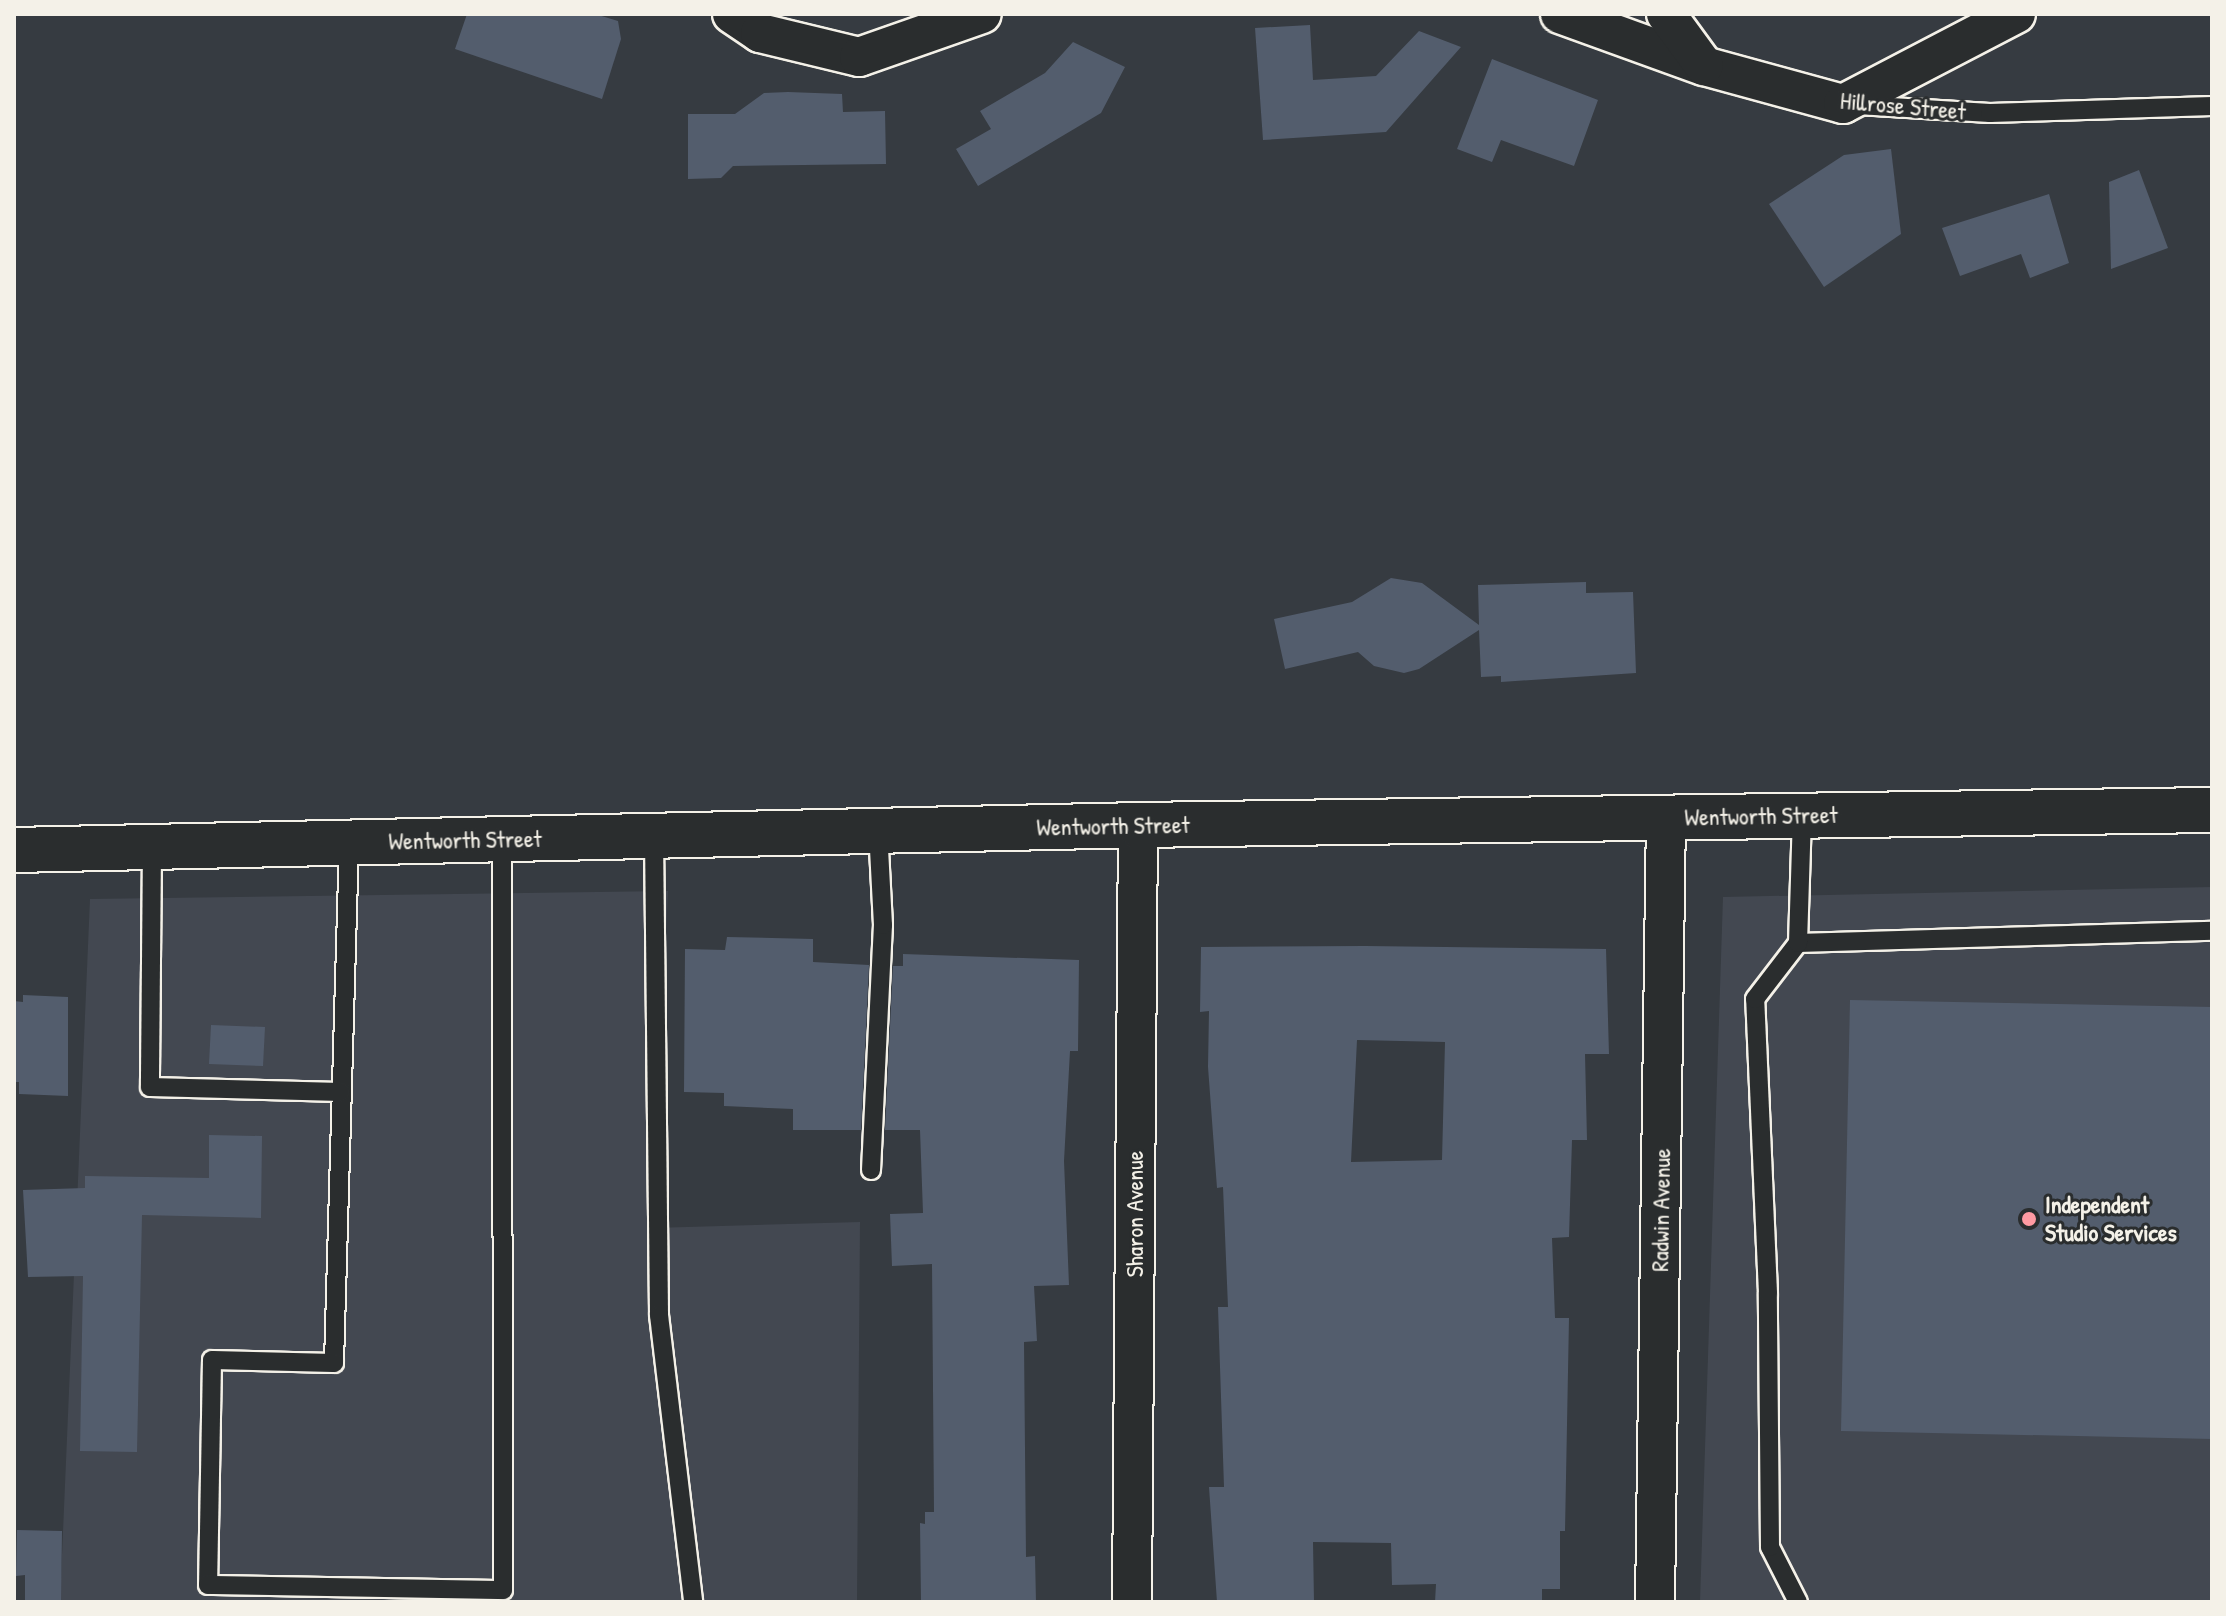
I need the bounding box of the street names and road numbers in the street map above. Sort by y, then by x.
street label: Hillrose Street [1839,86,1967,126]
street label: Wentworth Street [1684,800,1838,832]
street label: Wentworth Street [1036,810,1190,842]
street label: Wentworth Street [388,824,542,856]
street label: Radwin Avenue [1646,1148,1676,1272]
street label: Sharon Avenue [1121,1151,1149,1277]

